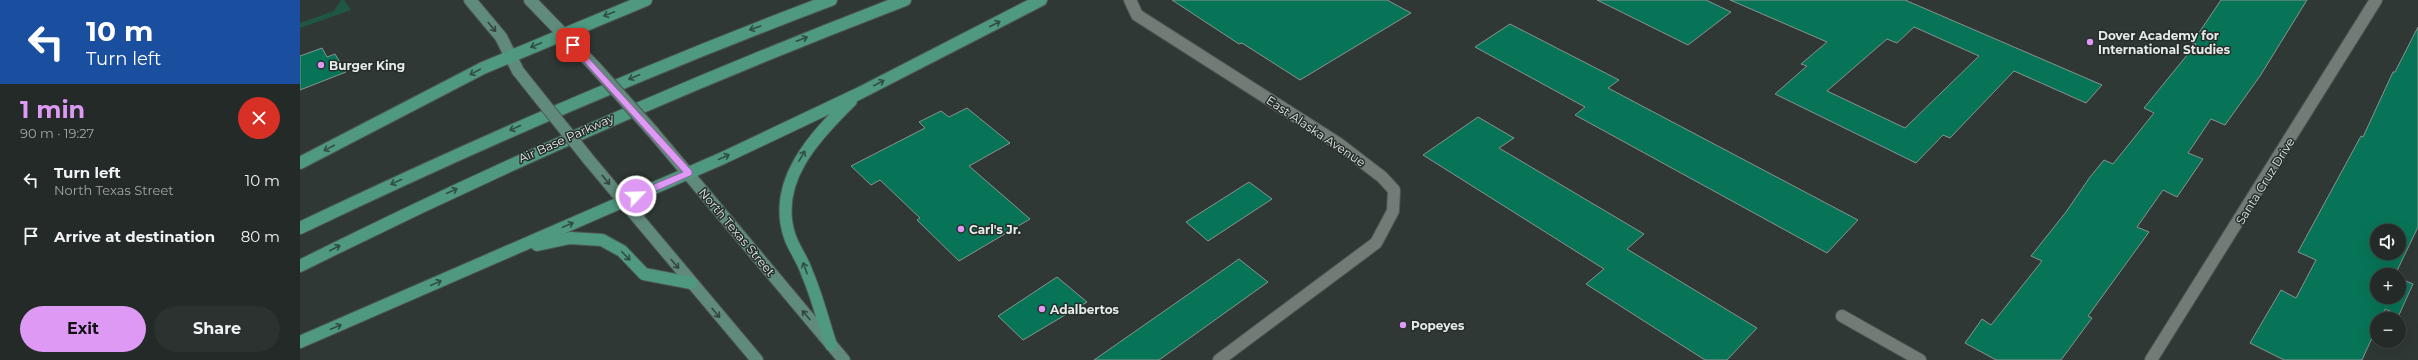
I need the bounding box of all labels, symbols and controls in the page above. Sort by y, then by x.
one-way arrow [604,11,616,19]
text: 10 m [86,14,153,48]
icon: left [20,16,72,68]
one-way arrow [989,19,1001,27]
one-way arrow [488,21,496,32]
one-way arrow [749,25,761,33]
pin [556,28,590,62]
place label: Dover Academy for International Studies [2098,28,2231,57]
icon: arrive [562,34,584,56]
one-way arrow [795,34,807,42]
marker: Dover Academy for International Studies [2085,37,2095,47]
one-way arrow [530,42,542,49]
text: Turn left [86,48,161,70]
place label: Burger King [329,58,405,73]
marker: Burger King [316,60,326,70]
one-way arrow [469,69,481,76]
one-way arrow [629,73,641,81]
one-way arrow [873,79,885,86]
street label: East Alaska Avenue [1264,92,1368,170]
text: 1 min [20,95,85,124]
button: close [238,97,280,139]
street label: Air Base Parkway [516,110,617,166]
text: 90 m · 19:27 [20,125,94,141]
one-way arrow [509,125,521,132]
street label: Santa Cruz Drive [2232,135,2298,227]
one-way arrow [323,145,335,152]
one-way arrow [798,150,806,162]
one-way arrow [718,153,730,160]
text: Turn left [54,163,121,182]
icon: left [20,169,42,191]
text: 10 m [245,171,280,190]
one-way arrow [602,175,611,186]
position arrow [615,175,657,217]
one-way arrow [391,179,403,186]
text: North Texas Street [54,182,174,198]
street label: North Texas Street [696,185,778,279]
one-way arrow [445,187,457,194]
one-way arrow [562,221,574,229]
place label: Carl's Jr. [969,222,1021,237]
marker: Carl's Jr. [956,224,966,234]
map controls [2370,224,2406,348]
button: sound [2370,224,2406,260]
icon: arrive [20,225,42,247]
text: Arrive at destination [54,227,215,246]
text: 80 m [241,227,280,246]
one-way arrow [329,244,341,251]
one-way arrow [621,251,631,261]
one-way arrow [670,258,679,269]
one-way arrow [801,263,809,275]
button: + [2370,268,2406,304]
one-way arrow [430,279,442,286]
place label: Adalbertos [1049,302,1120,317]
marker: Adalbertos [1037,304,1047,314]
button: Exit [20,306,146,352]
button: Share [154,306,280,352]
one-way arrow [712,307,721,318]
one-way arrow [802,310,811,320]
button: − [2370,312,2406,348]
place label: Popeyes [1411,318,1465,333]
marker: Popeyes [1398,320,1408,330]
one-way arrow [329,323,341,330]

